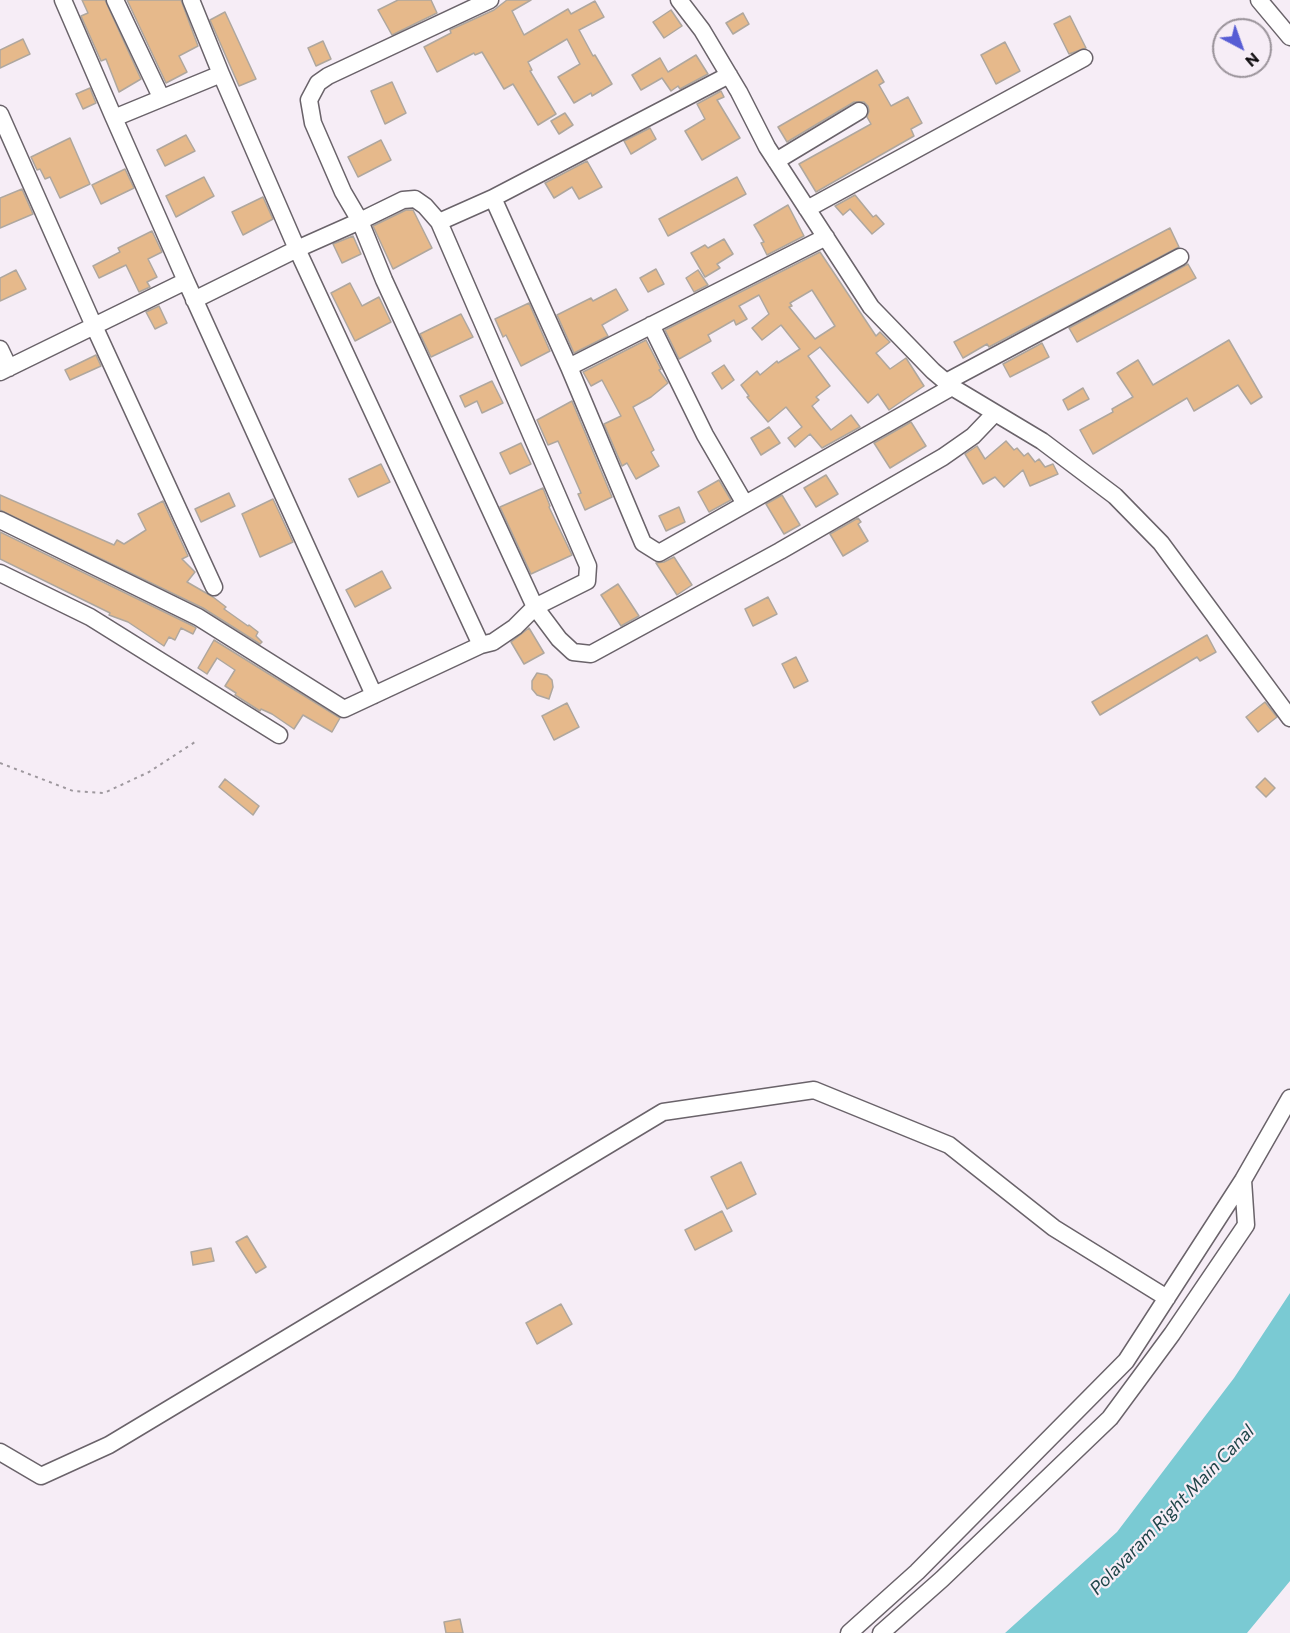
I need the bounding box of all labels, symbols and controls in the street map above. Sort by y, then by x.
north arrow [1212,18,1272,78]
text: N [1242,49,1264,72]
water label: Polavaram Right Main Canal [1085,1421,1259,1599]

